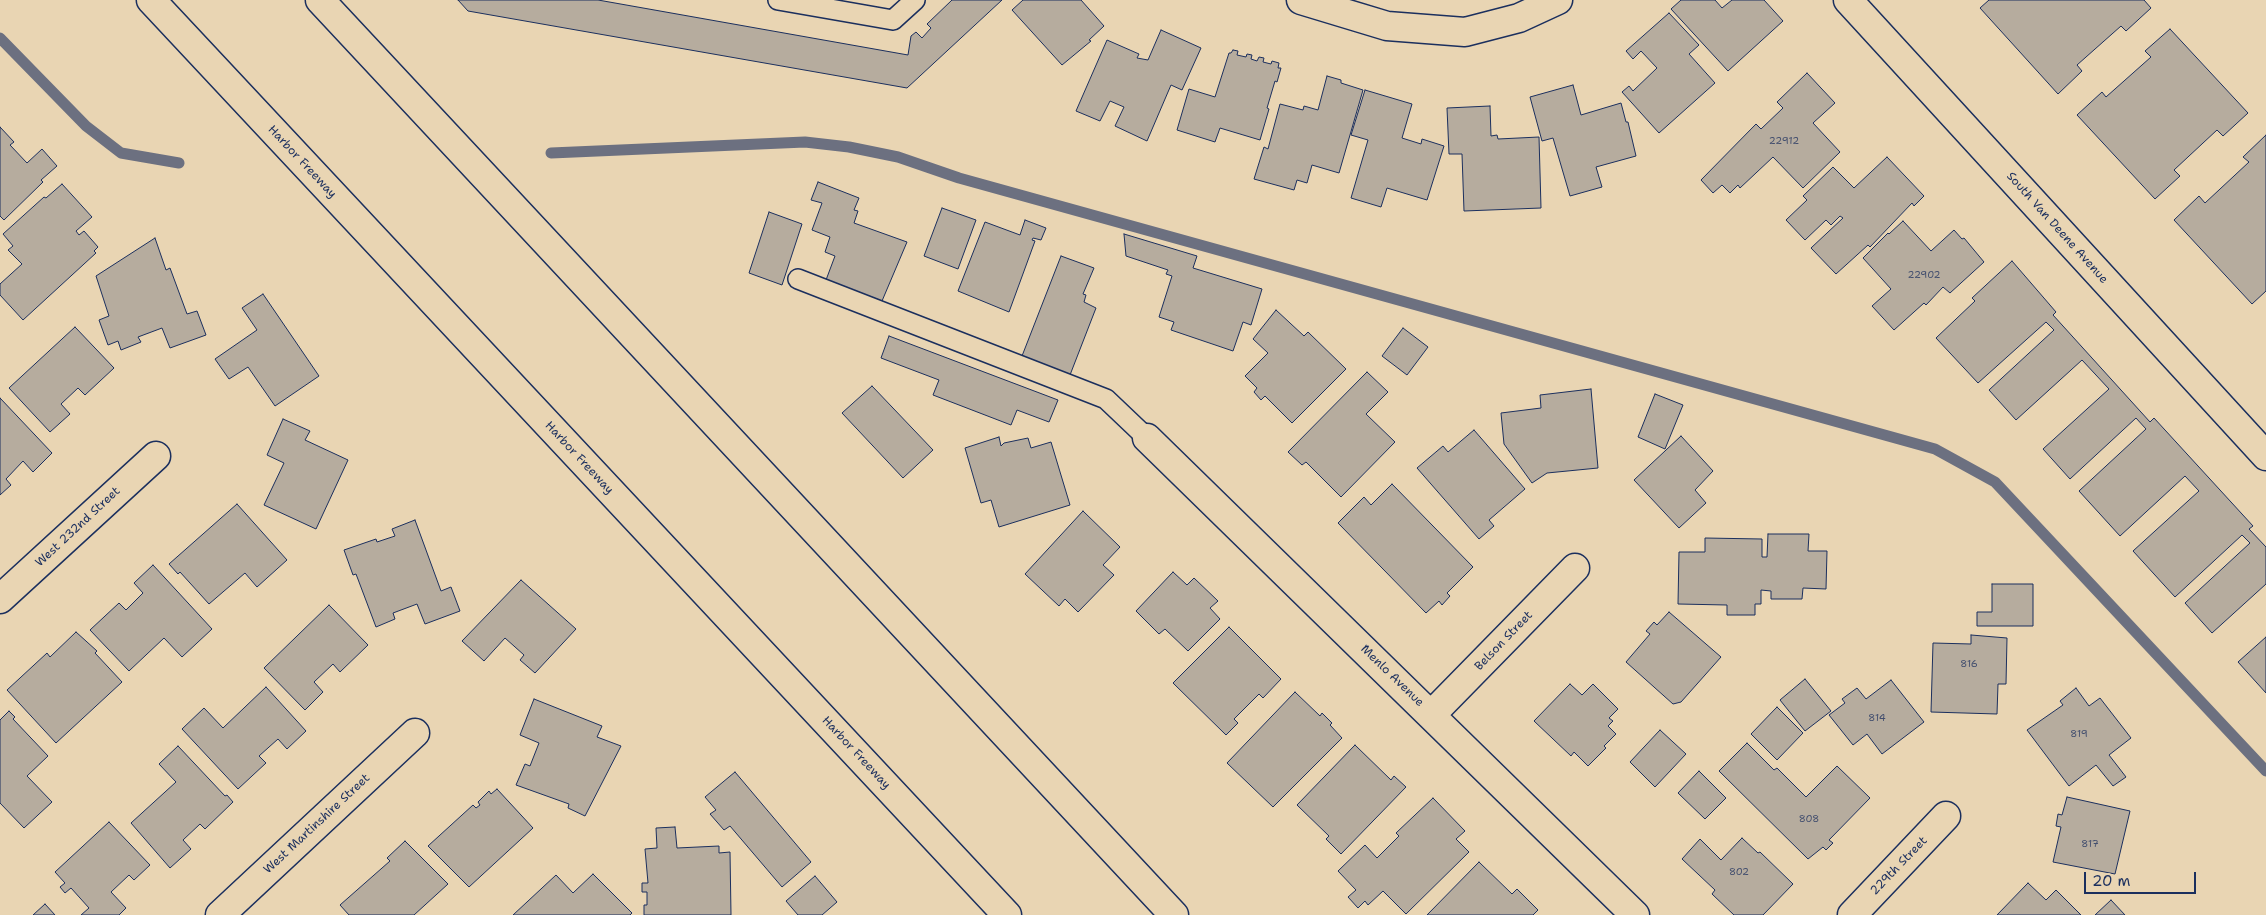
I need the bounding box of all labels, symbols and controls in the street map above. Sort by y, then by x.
street label: Harbor Freeway [265,123,339,201]
house number: 22912 [1769,135,1799,147]
street label: South Van Deene Avenue [2003,169,2111,287]
house number: 22902 [1907,269,1941,281]
street label: Harbor Freeway [542,419,616,497]
street label: West 232nd Street [33,484,123,570]
street label: Belson Street [1472,608,1536,674]
street label: Menlo Avenue [1357,642,1427,710]
house number: 816 [1960,658,1978,670]
house number: 814 [1868,712,1886,724]
street label: Harbor Freeway [819,714,893,792]
house number: 819 [2070,728,2088,740]
street label: West Martinshire Street [261,771,373,877]
house number: 808 [1799,813,1819,825]
street label: 229th Street [1868,834,1930,898]
house number: 817 [2081,838,2099,850]
scale bar [2086,862,2198,894]
house number: 802 [1729,866,1749,878]
text: 20 m [2092,871,2131,891]

